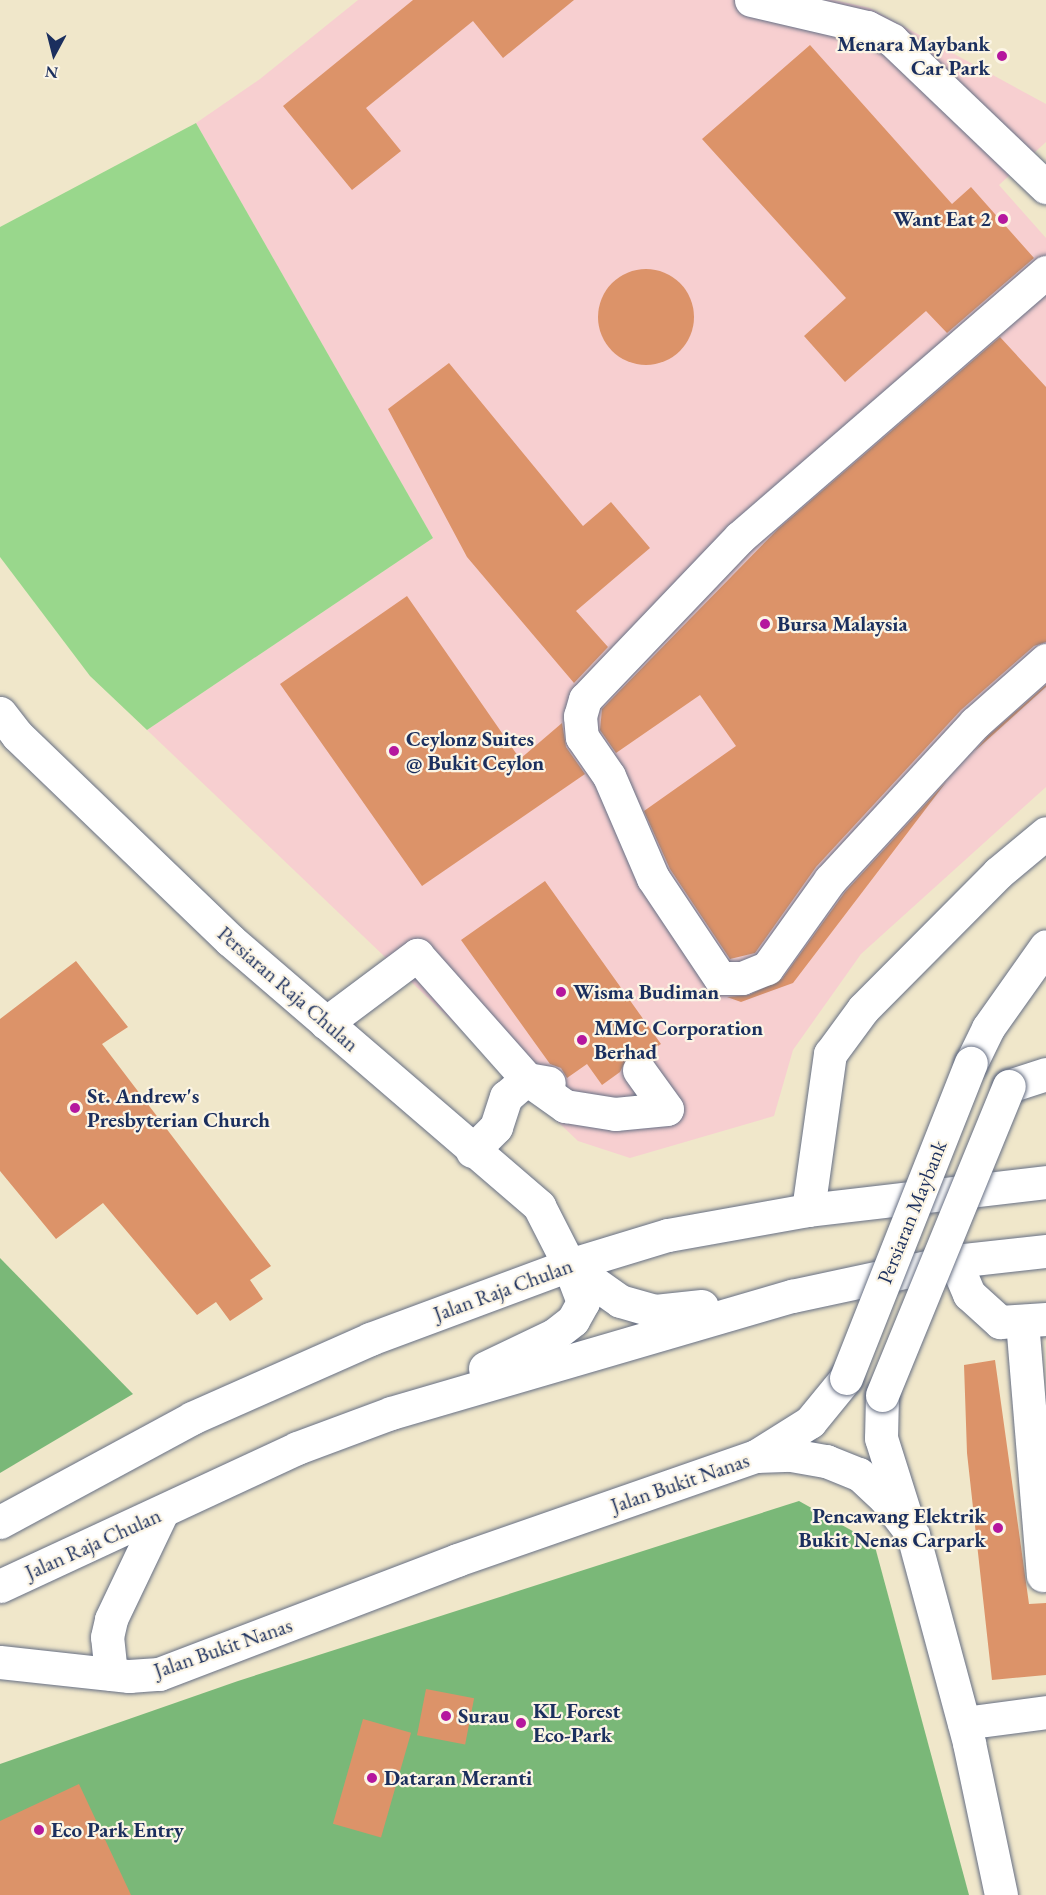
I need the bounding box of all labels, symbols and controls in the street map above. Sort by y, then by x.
north arrow [24,24,84,84]
place label: Menara Maybank Car Park [837,31,990,81]
marker: Menara Maybank Car Park [995,49,1009,63]
text: N [44,61,59,84]
place label: Want Eat 2 [893,206,991,232]
marker: Want Eat 2 [996,212,1010,226]
place label: Bursa Malaysia [777,611,908,637]
marker: Bursa Malaysia [758,617,772,631]
place label: Ceylonz Suites @ Bukit Ceylon [406,726,544,776]
marker: Ceylonz Suites @ Bukit Ceylon [387,744,401,758]
street label: Persiaran Raja Chulan [212,921,364,1057]
place label: Wisma Budiman [573,979,719,1005]
marker: Wisma Budiman [554,985,568,999]
place label: MMC Corporation Berhad [594,1015,763,1065]
marker: MMC Corporation Berhad [575,1033,589,1047]
place label: St. Andrew's Presbyterian Church [87,1083,270,1133]
marker: St. Andrew's Presbyterian Church [68,1101,82,1115]
street label: Persiaran Maybank [872,1137,952,1287]
street label: Jalan Raja Chulan [430,1253,576,1327]
street label: Jalan Bukit Nanas [608,1448,752,1518]
street label: Jalan Raja Chulan [21,1503,165,1585]
place label: Pencawang Elektrik Bukit Nenas Carpark [799,1503,986,1553]
marker: Pencawang Elektrik Bukit Nenas Carpark [991,1521,1005,1535]
street label: Jalan Bukit Nanas [151,1613,295,1683]
place label: KL Forest Eco-Park [533,1698,620,1748]
place label: Surau [458,1703,509,1729]
marker: Surau [439,1709,453,1723]
marker: KL Forest Eco-Park [514,1716,528,1730]
place label: Dataran Meranti [384,1765,532,1791]
marker: Dataran Meranti [365,1771,379,1785]
place label: Eco Park Entry [51,1817,184,1843]
marker: Eco Park Entry [32,1823,46,1837]

